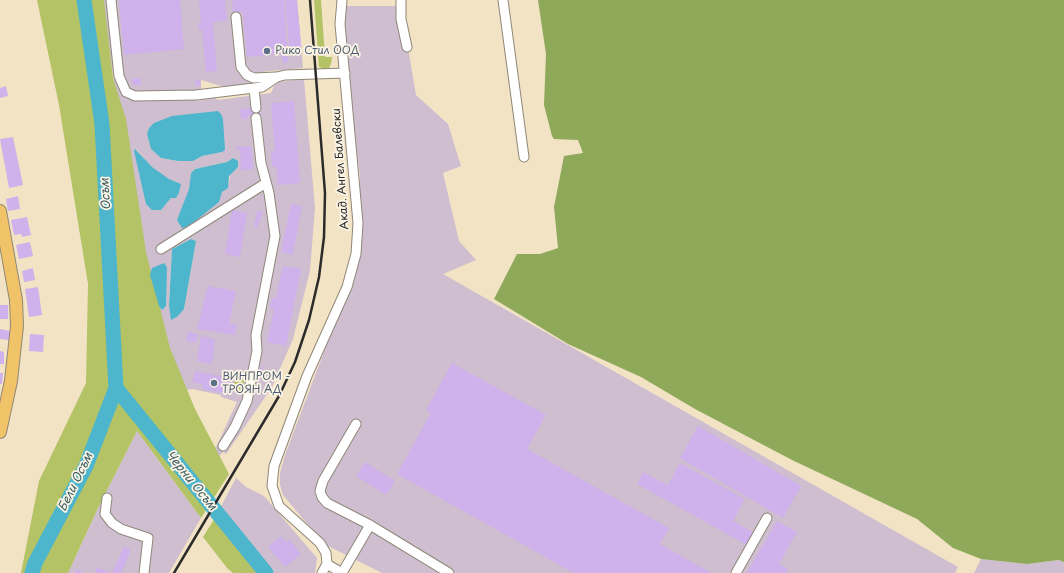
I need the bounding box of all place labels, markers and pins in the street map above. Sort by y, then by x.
place label: Рико Стил ООД [275,44,359,58]
marker: Рико Стил ООД [262,46,272,56]
place label: ВИНПРОМ - ТРОЯН АД [222,370,291,396]
marker: ВИНПРОМ - ТРОЯН АД [209,378,219,388]

